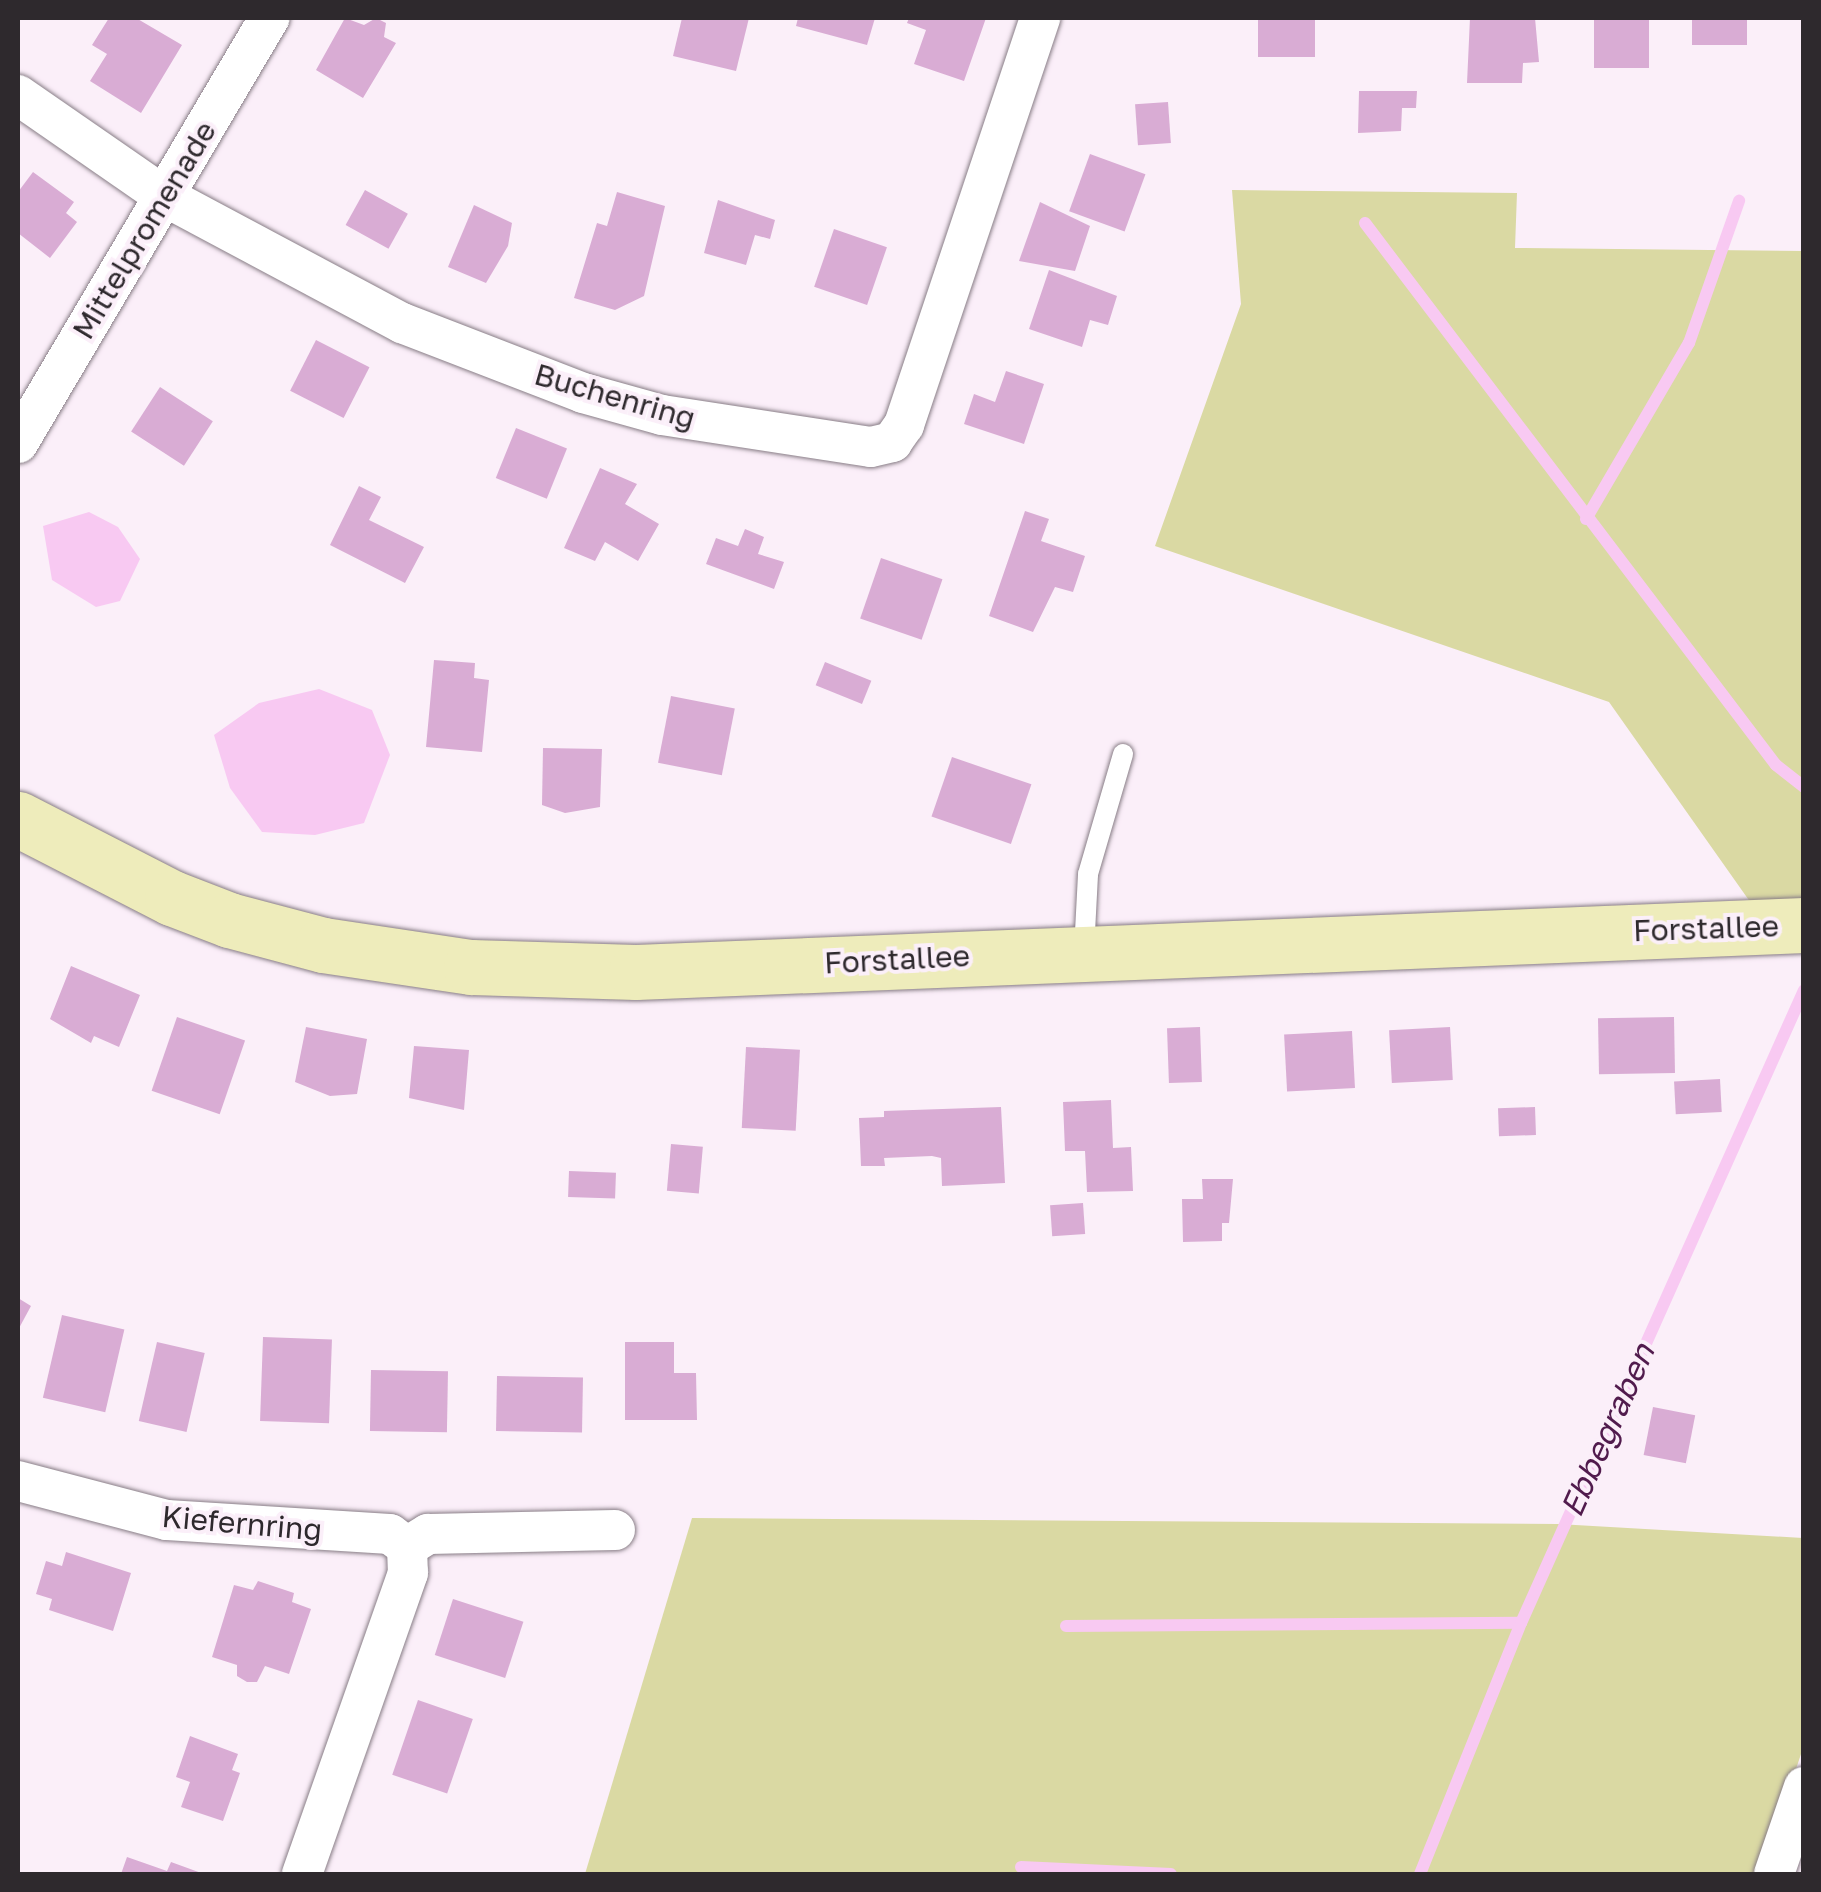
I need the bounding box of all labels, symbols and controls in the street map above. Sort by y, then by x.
street label: Mittelpromenade [65,115,223,345]
street label: Buchenring [530,356,700,436]
street label: Forstallee [1633,907,1779,949]
street label: Forstallee [823,937,971,981]
water label: Ebbegraben [1552,1338,1662,1522]
street label: Kiefernring [160,1498,324,1548]

